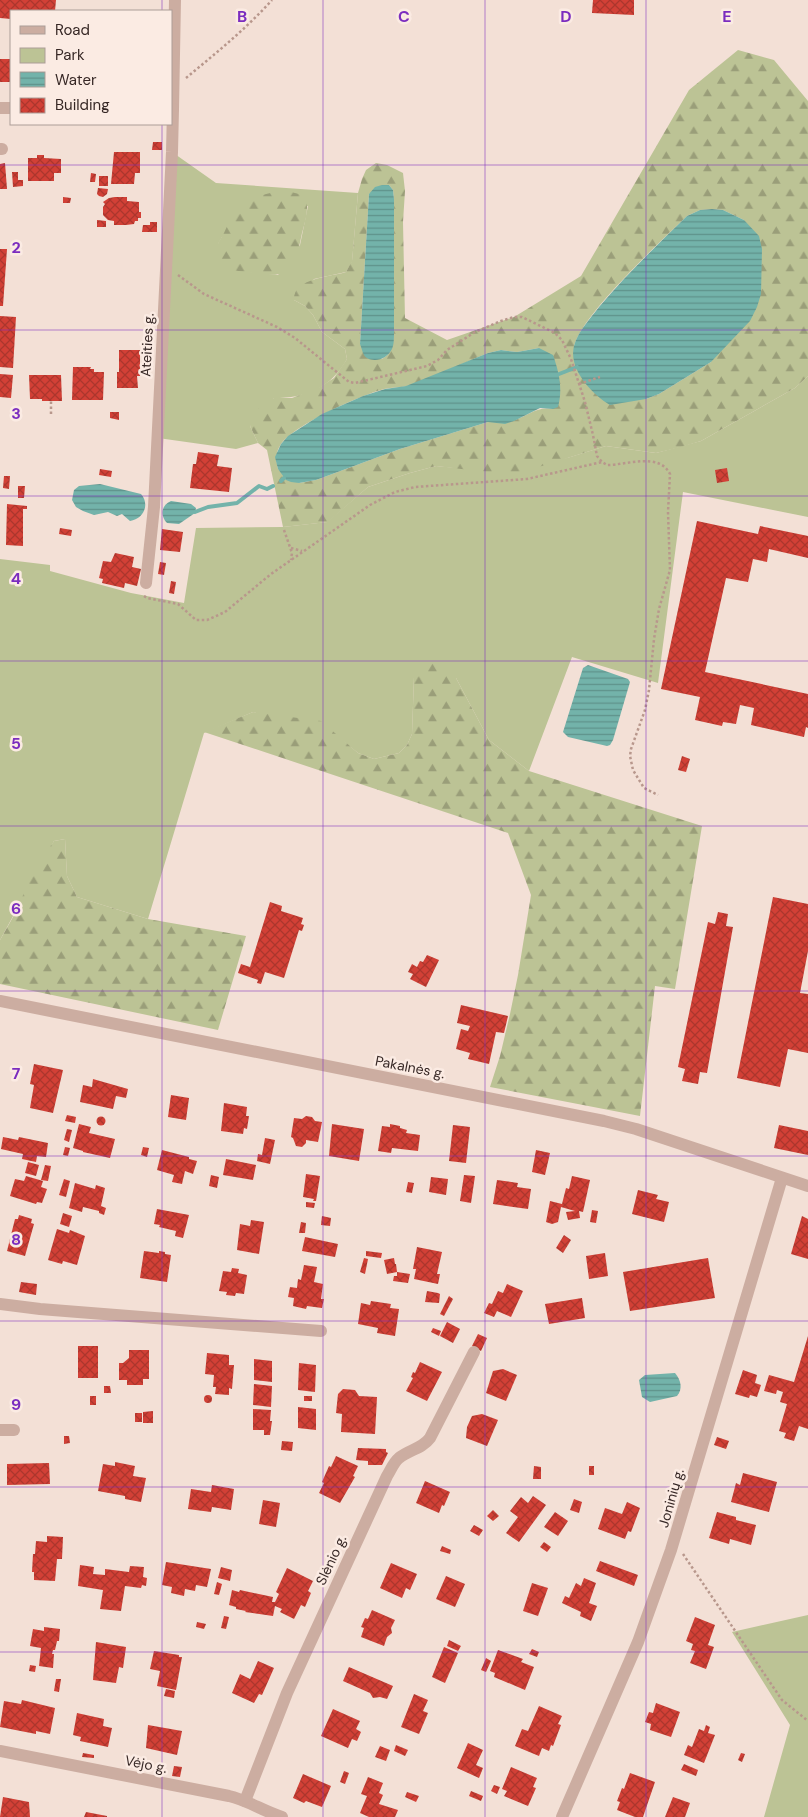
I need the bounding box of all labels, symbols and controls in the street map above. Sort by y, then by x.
text: B [237,6,247,27]
text: C [398,6,410,27]
text: D [560,6,572,27]
text: E [722,6,732,27]
legend [10,10,172,125]
text: Road [55,20,90,40]
text: Park [55,45,85,65]
text: Water [55,70,97,90]
text: Building [55,95,110,115]
text: 2 [11,237,21,258]
street label: Ateities g. [136,313,158,377]
text: 3 [11,403,21,424]
text: 4 [11,568,21,589]
text: 5 [11,733,21,754]
text: 6 [11,898,21,919]
street label: Pakalnės g. [374,1051,447,1083]
text: 7 [12,1063,21,1084]
text: 8 [11,1229,21,1250]
text: 9 [11,1394,21,1415]
street label: Joninių g. [654,1466,688,1530]
street label: Slėnio g. [312,1532,350,1588]
street label: Vėjo g. [123,1751,169,1777]

